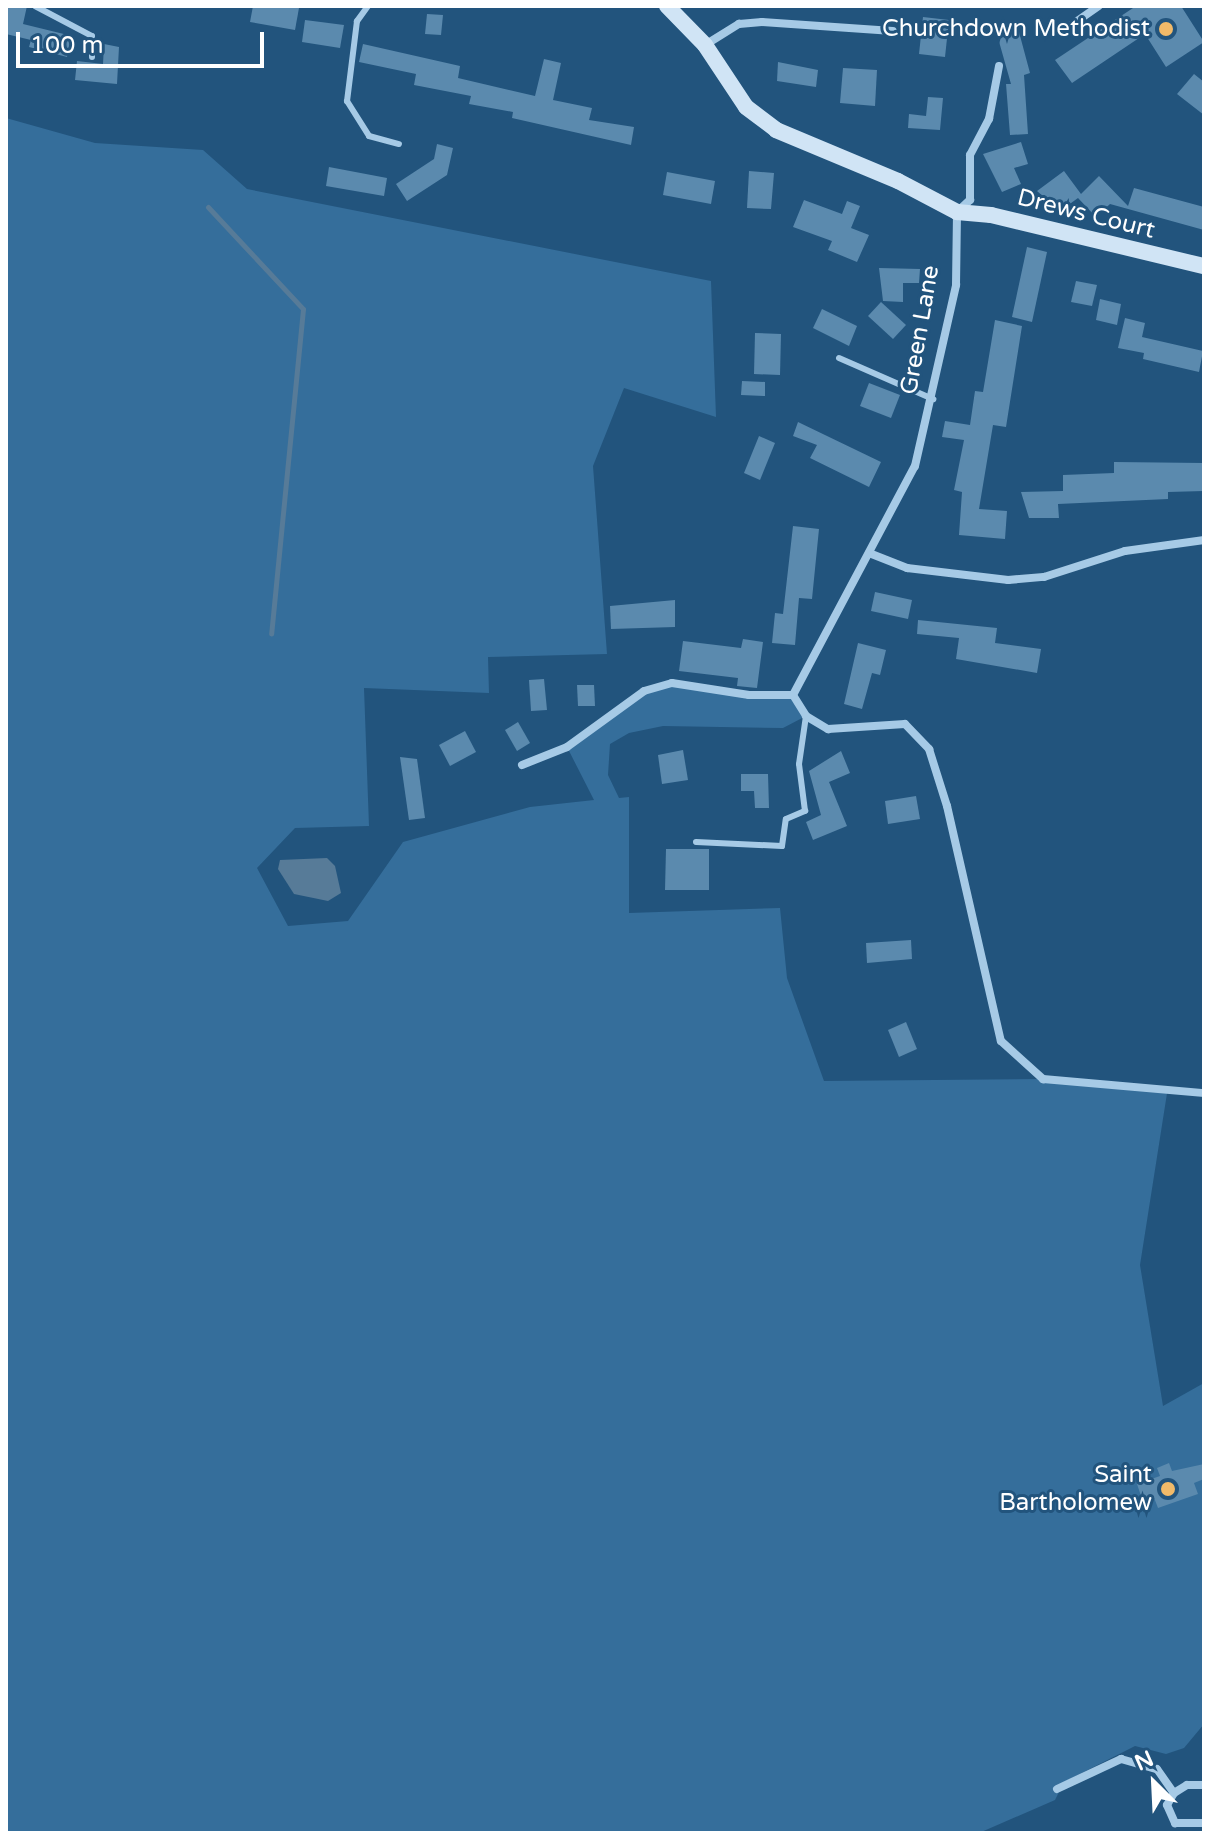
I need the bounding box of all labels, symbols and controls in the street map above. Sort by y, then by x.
place label: Churchdown Methodist [882,15,1150,43]
scale bar [20,16,268,66]
marker: Churchdown Methodist [1157,20,1175,38]
text: 100 m [30,31,104,60]
street label: Drews Court [1014,183,1158,245]
street label: Green Lane [894,263,946,397]
place label: Saint Bartholomew [999,1461,1152,1517]
marker: Saint Bartholomew [1159,1480,1177,1498]
north arrow [1114,1743,1194,1823]
text: N [1131,1746,1158,1777]

